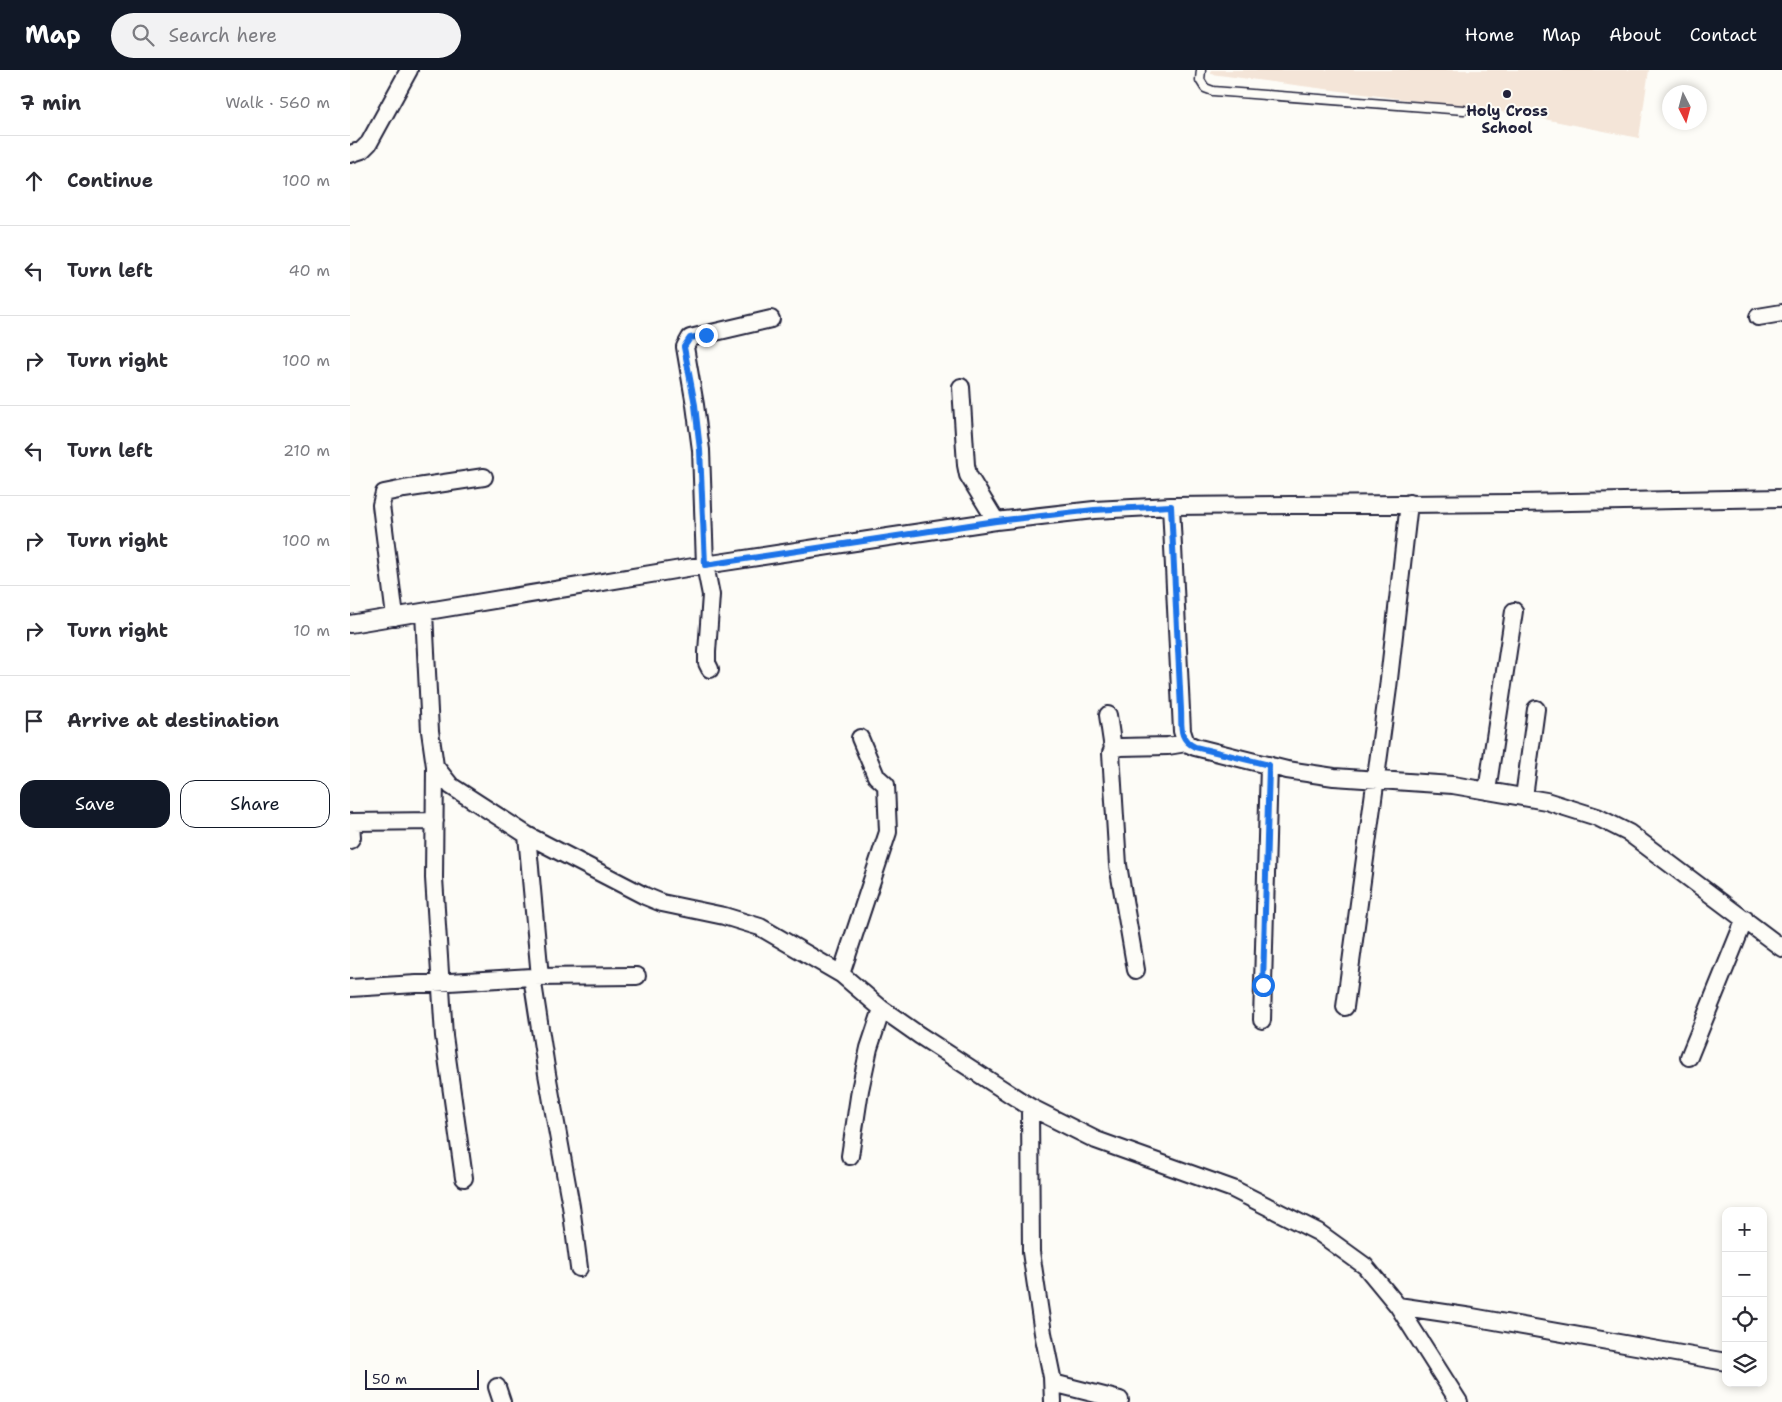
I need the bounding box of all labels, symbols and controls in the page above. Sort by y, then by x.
search box [111,13,461,58]
text: Map [25,19,81,51]
icon: search [129,21,157,49]
text: Search here [169,23,277,48]
text: Home [1465,23,1514,47]
text: Map [1542,23,1581,47]
text: About [1609,23,1662,47]
text: Contact [1690,23,1757,47]
north arrow [1662,85,1707,130]
marker: Holy Cross School [1501,88,1513,100]
text: 7 min [20,89,81,117]
text: Walk · 560 m [225,92,330,113]
place label: Holy Cross School [1466,101,1548,138]
icon: ahead [20,167,48,195]
text: Continue [67,168,153,193]
text: 100 m [282,170,330,191]
icon: left [20,257,48,285]
text: Turn left [67,258,153,283]
text: 40 m [288,260,330,281]
route end [695,324,718,347]
icon: right [20,347,48,375]
text: Turn right [67,348,168,373]
text: 100 m [282,350,330,371]
icon: left [20,437,48,465]
text: Turn left [67,438,153,463]
text: 210 m [283,440,330,461]
icon: right [20,527,48,555]
text: Turn right [67,528,168,553]
text: 100 m [282,530,330,551]
icon: right [20,617,48,645]
text: Turn right [67,618,168,643]
text: 10 m [293,620,330,641]
icon: arrive [20,707,48,735]
text: Arrive at destination [67,708,279,733]
button: Save [20,780,170,828]
button: Share [180,780,330,828]
route start [1252,974,1275,997]
map controls [1722,1207,1767,1387]
button: + [1722,1207,1767,1252]
button: − [1722,1252,1767,1297]
button: locate [1722,1297,1767,1342]
button: layers [1722,1342,1767,1387]
scale bar [365,1367,479,1390]
text: 50 m [372,1370,407,1388]

